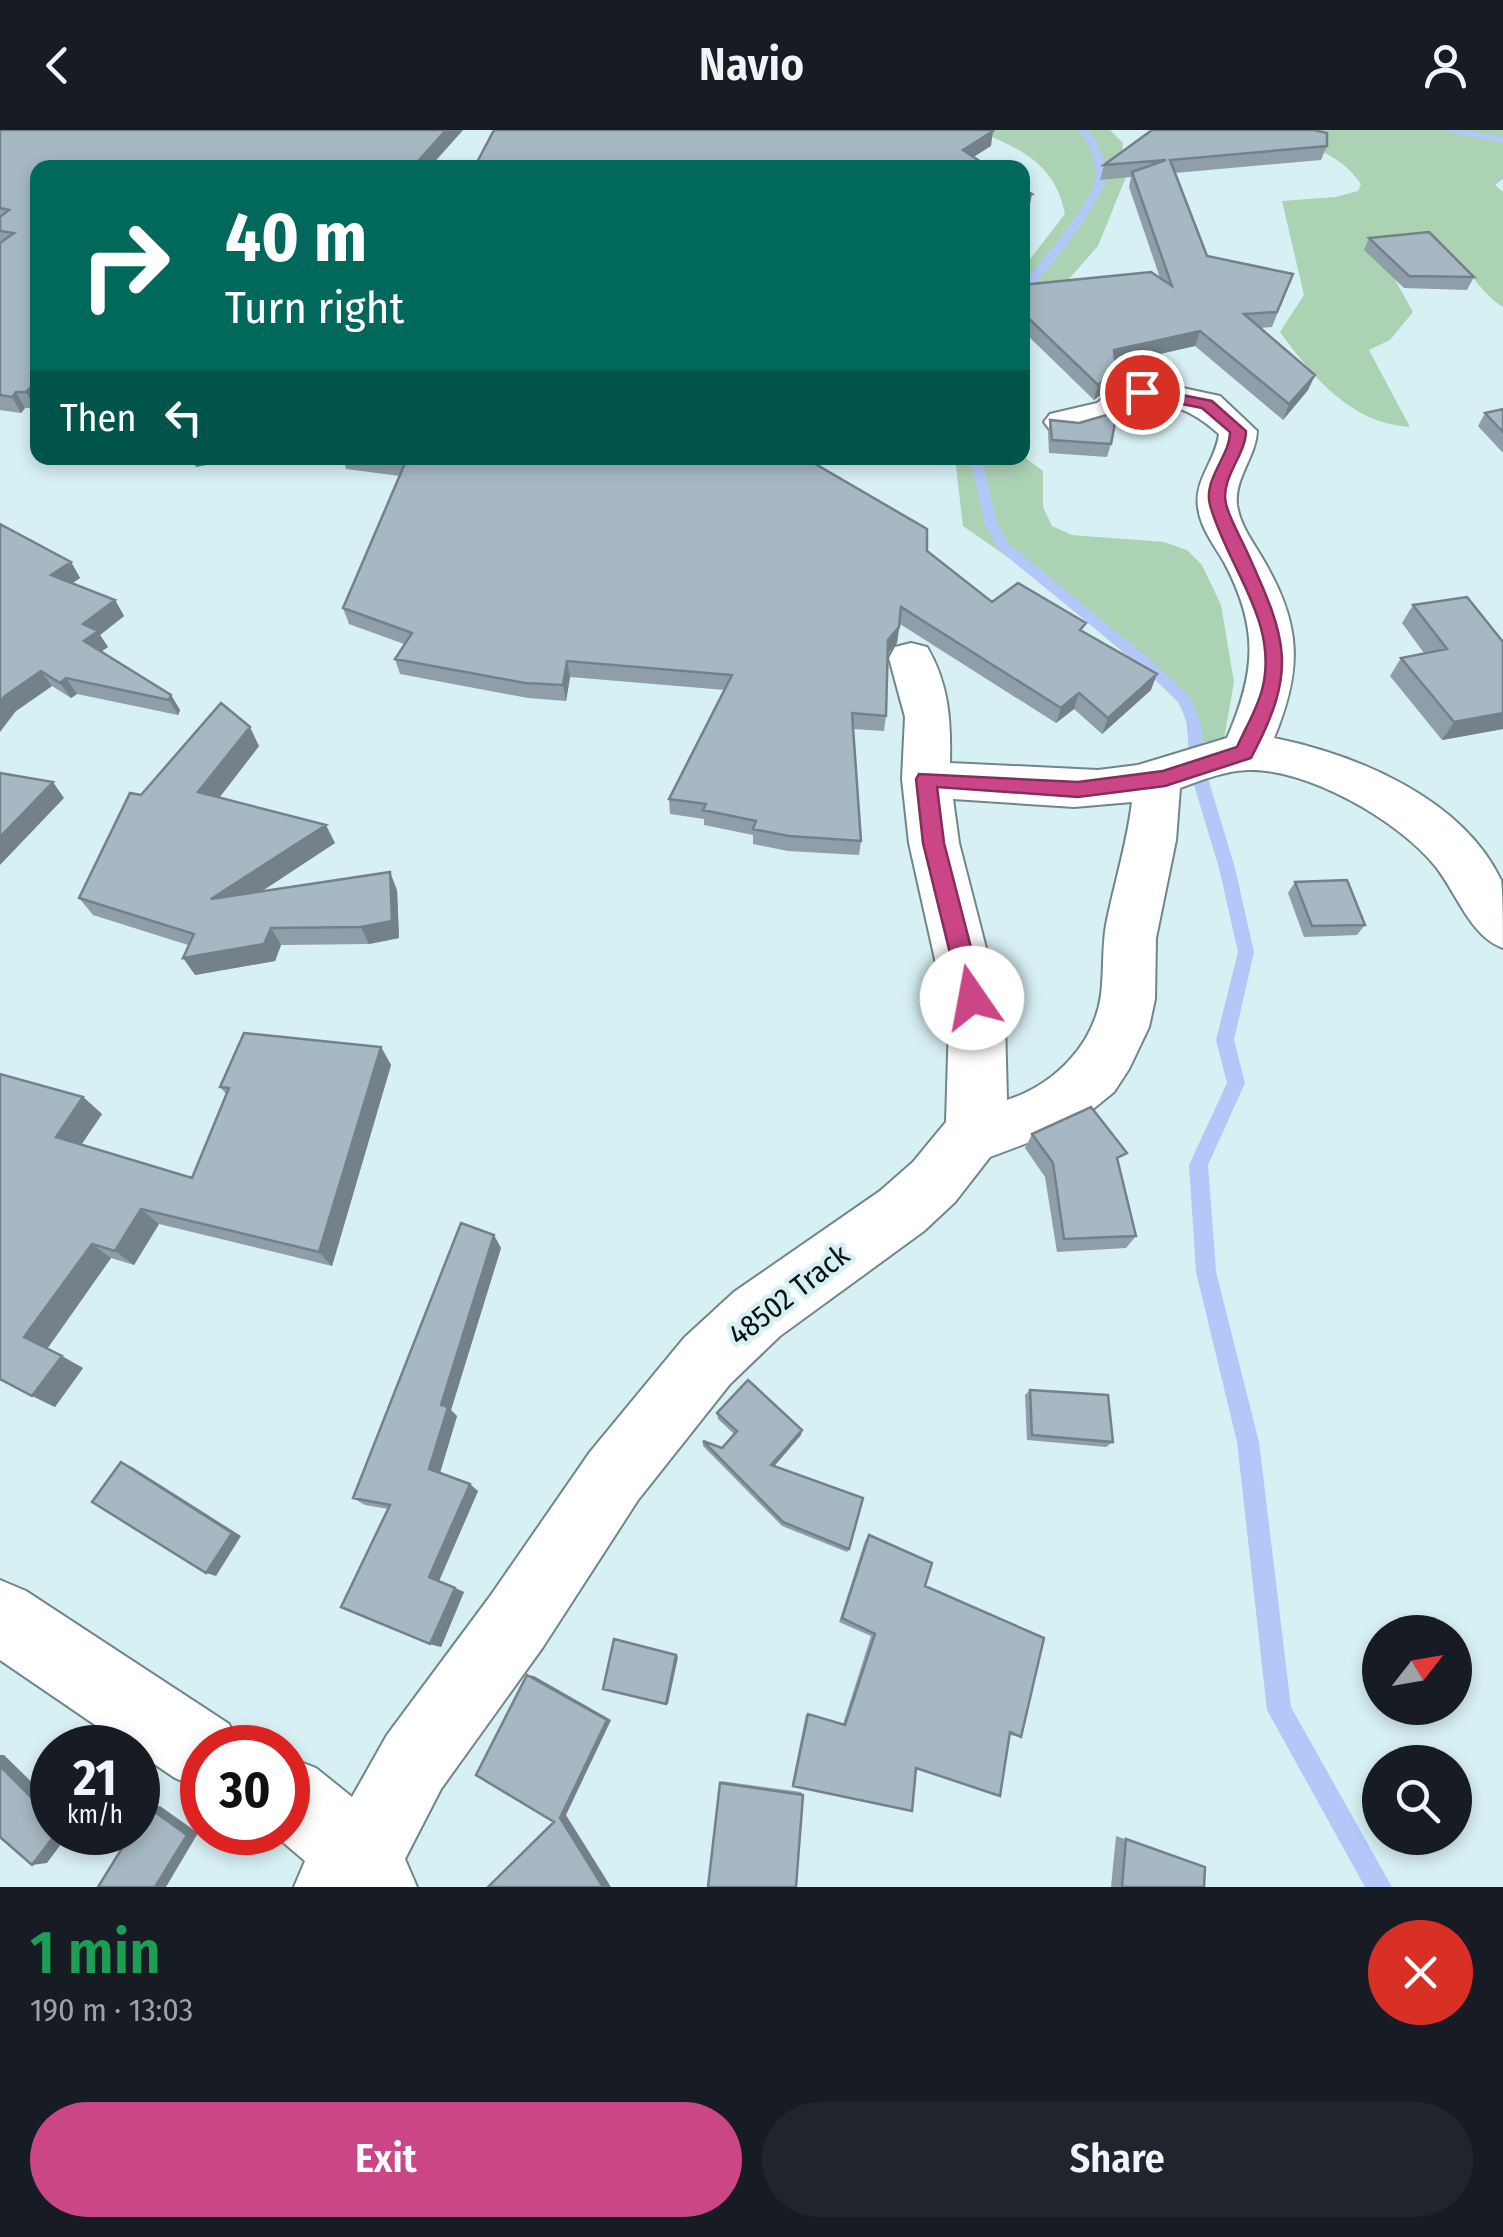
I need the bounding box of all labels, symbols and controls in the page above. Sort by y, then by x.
icon: back [30,38,85,93]
text: Navio [699,38,804,92]
icon: person [1418,38,1473,93]
text: 40 m [225,196,367,280]
icon: right [60,200,190,330]
text: Turn right [225,281,404,335]
pin [1100,350,1185,435]
icon: arrive [1115,365,1170,420]
icon: left [156,390,211,445]
text: Then [60,395,136,441]
position arrow [920,946,1024,1050]
street label: 48502 Track [722,1237,856,1353]
north arrow [1362,1615,1472,1725]
map controls [1362,1615,1472,1855]
speed limit sign: 30 [180,1725,310,1855]
button: search [1362,1745,1472,1855]
text: 21 [73,1748,117,1808]
text: km/h [67,1800,123,1830]
text: 1 min [30,1917,161,1989]
button: close [1368,1920,1473,2025]
text: 190 m · 13:03 [30,1991,193,2029]
button: Exit [30,2102,742,2217]
button: Share [762,2102,1473,2217]

